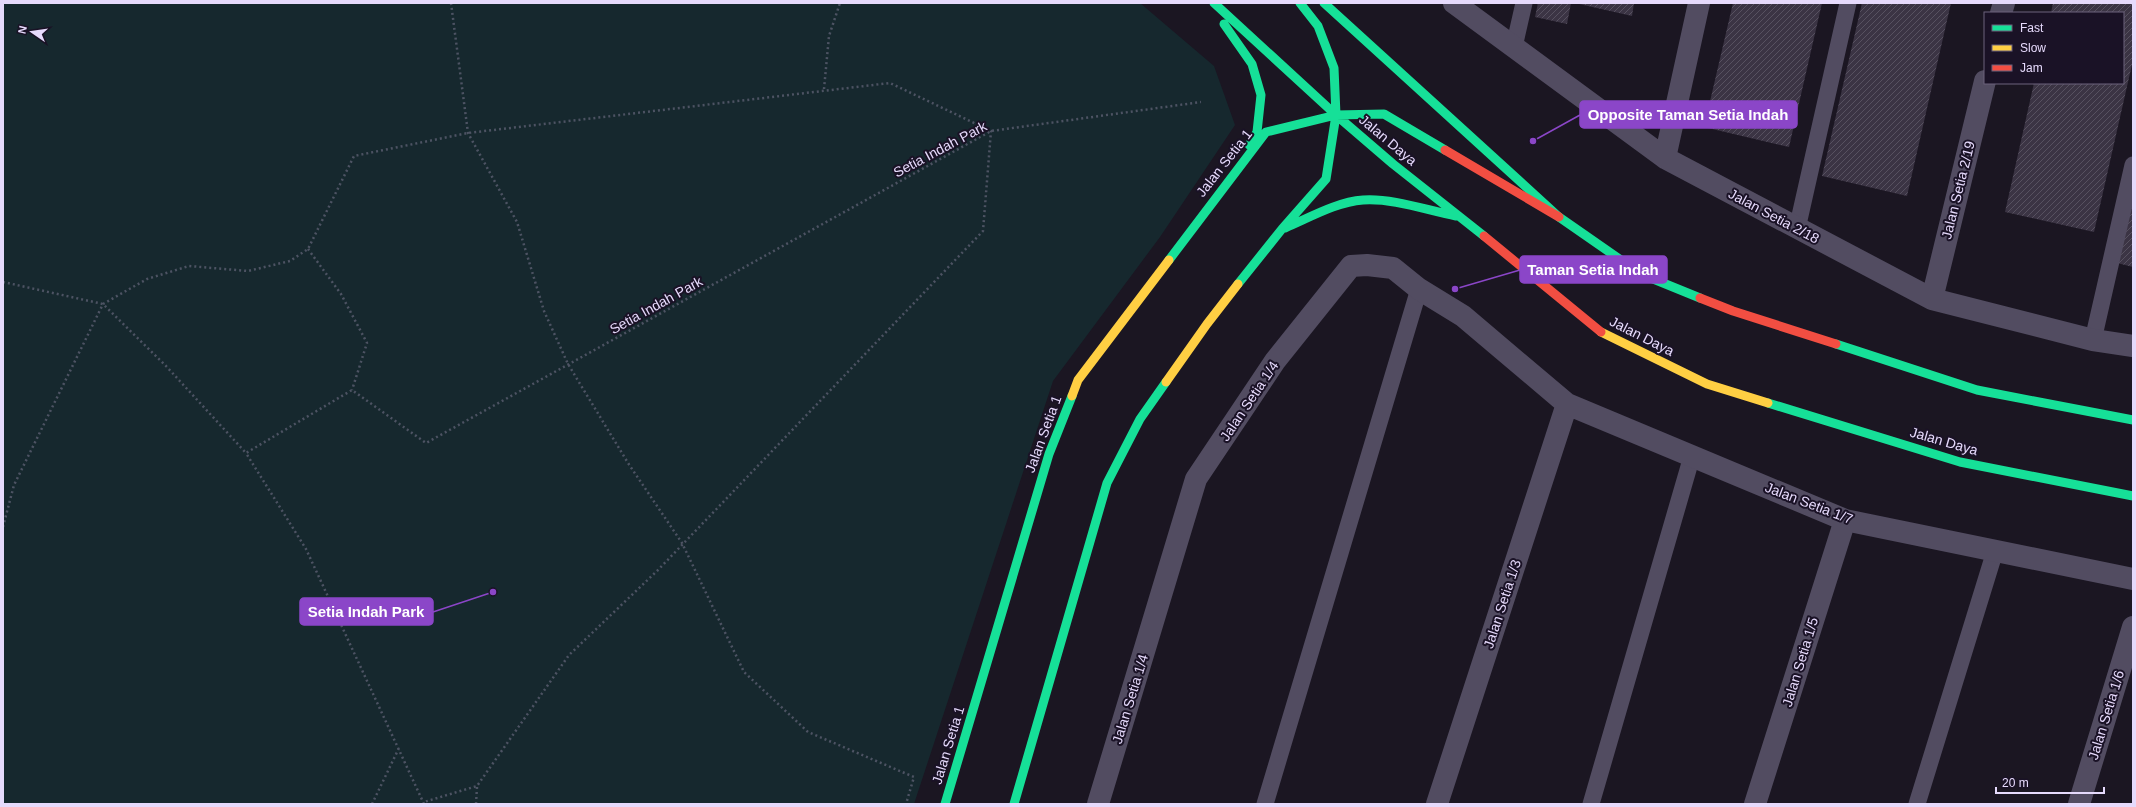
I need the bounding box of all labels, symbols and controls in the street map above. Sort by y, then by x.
north arrow [12,12,52,52]
legend [1984,12,2124,84]
text: Fast [2020,21,2044,35]
text: N [16,24,29,35]
text: Slow [2020,41,2046,55]
text: Jam [2020,61,2043,75]
callout: Opposite Taman Setia Indah [1580,101,1797,128]
text: Opposite Taman Setia Indah [1588,106,1788,123]
street label: Jalan Daya [1356,111,1420,169]
street label: Setia Indah Park [891,117,990,180]
street label: Jalan Setia 1 [1193,126,1255,200]
street label: Jalan Setia 2/19 [1938,139,1978,241]
street label: Jalan Setia 2/18 [1726,185,1822,247]
callout: Taman Setia Indah [1520,256,1667,283]
text: Taman Setia Indah [1527,261,1659,278]
street label: Setia Indah Park [607,272,706,337]
street label: Jalan Daya [1607,313,1677,359]
street label: Jalan Setia 1/4 [1216,358,1282,444]
street label: Jalan Setia 1 [1022,393,1064,475]
street label: Jalan Daya [1908,424,1980,458]
street label: Jalan Setia 1/7 [1763,479,1855,527]
street label: Jalan Setia 1/3 [1480,557,1524,651]
callout: Setia Indah Park [300,598,433,625]
text: Setia Indah Park [308,603,425,620]
street label: Jalan Setia 1/5 [1779,615,1821,709]
street label: Jalan Setia 1/4 [1109,652,1151,746]
street label: Jalan Setia 1/6 [2085,668,2127,762]
street label: Jalan Setia 1 [929,704,968,786]
scale bar [1996,769,2104,795]
text: 20 m [2002,776,2029,790]

